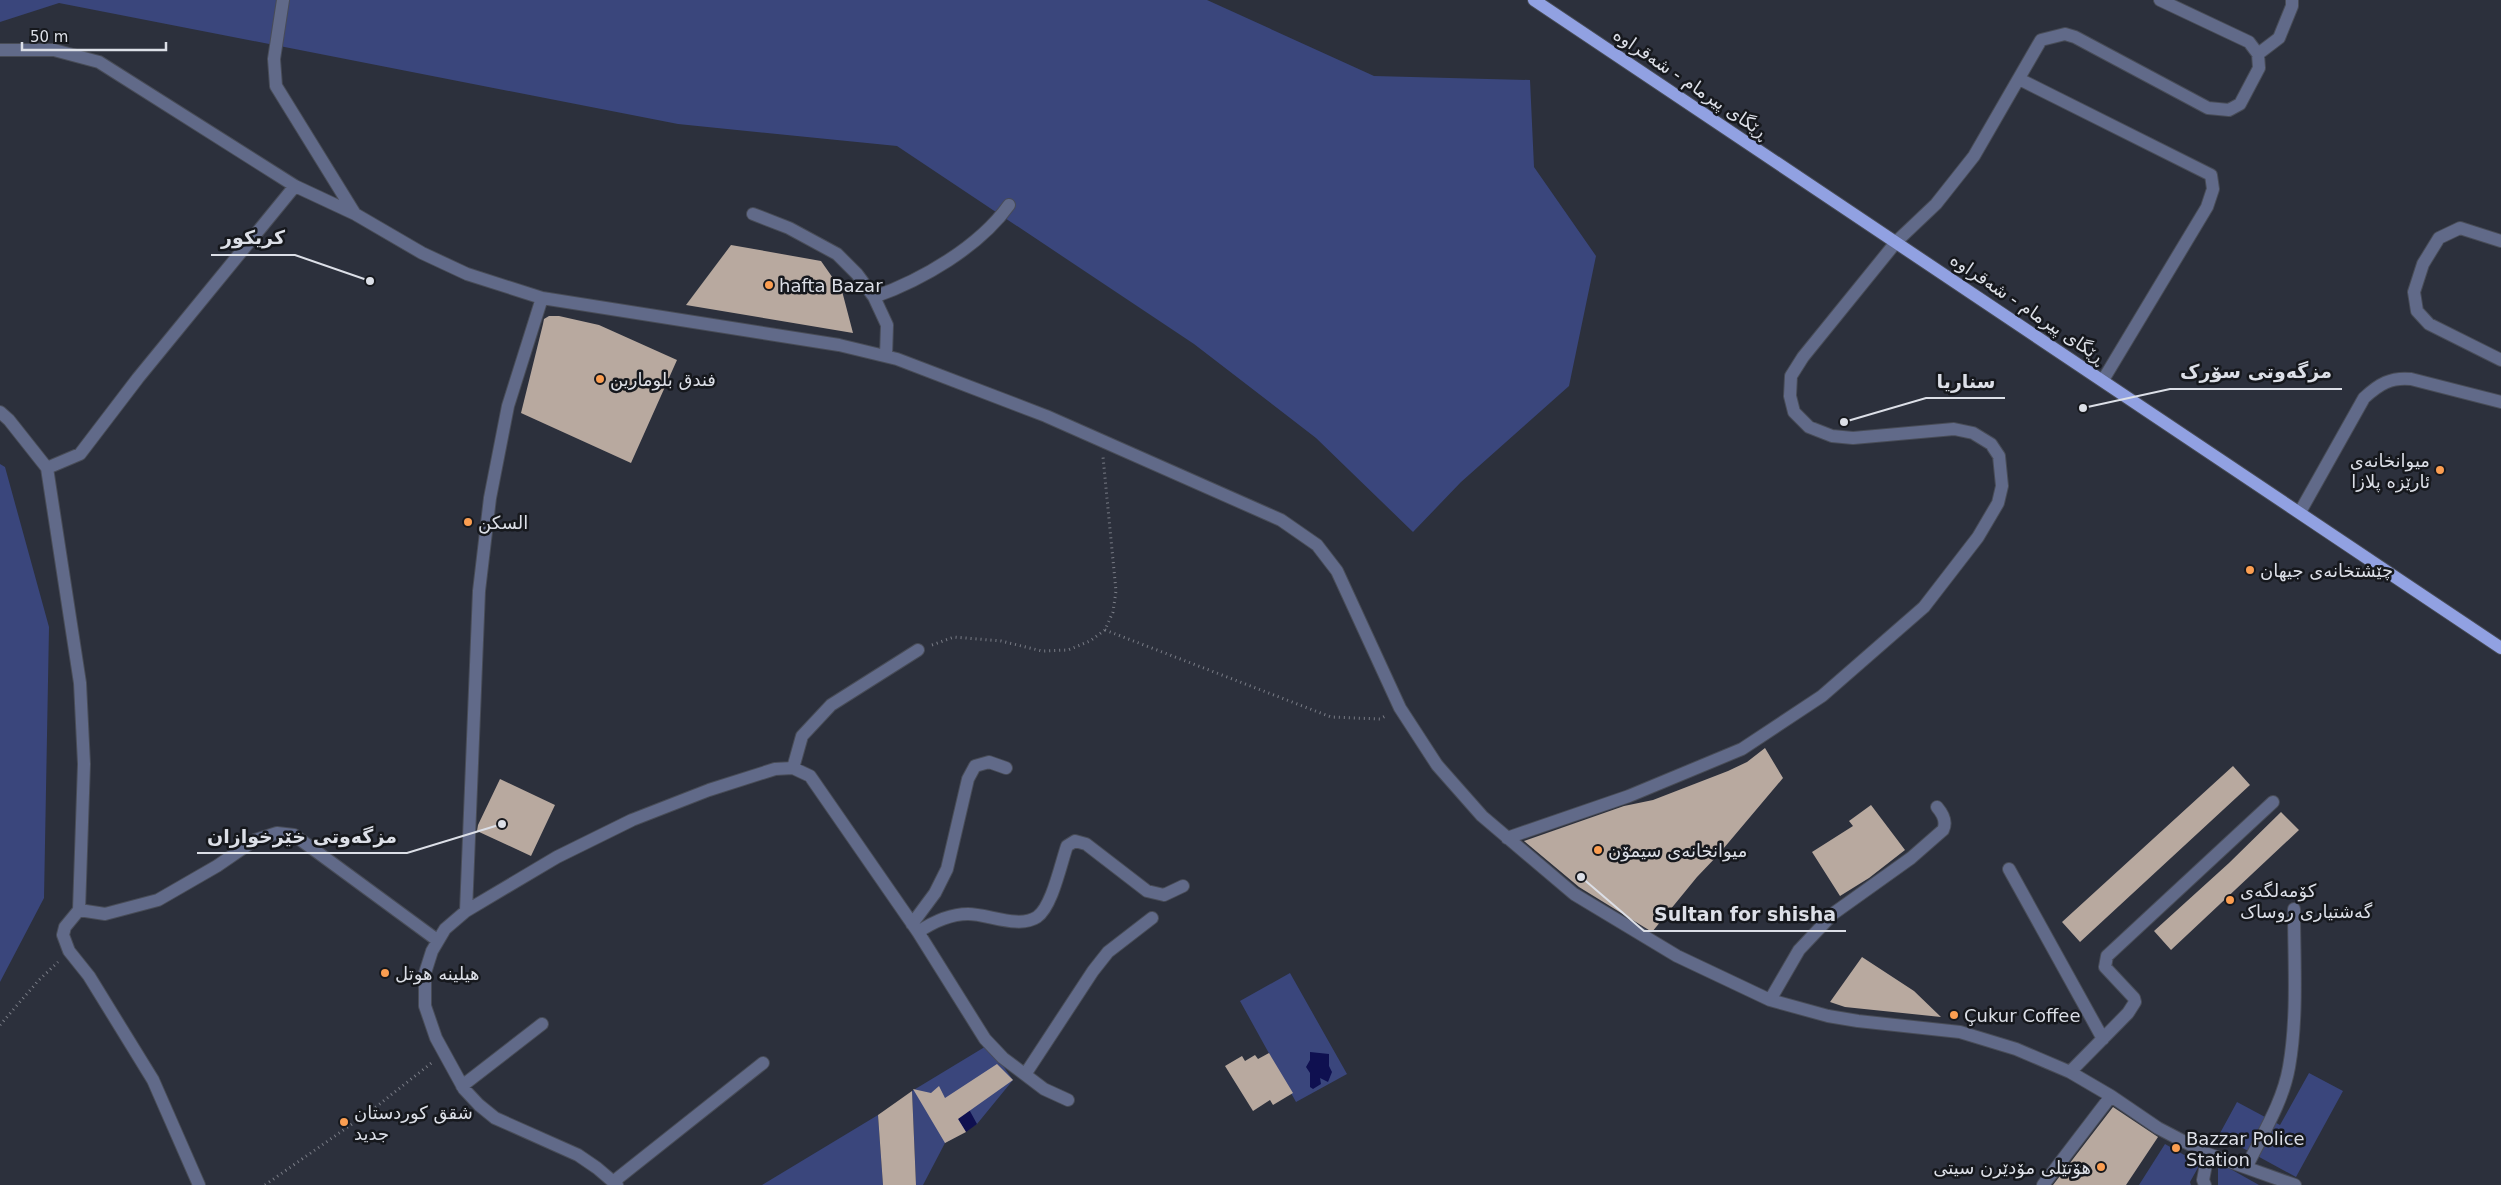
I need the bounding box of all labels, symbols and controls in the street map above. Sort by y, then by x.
scale bar [22,20,166,52]
street label: ڕێگای پیرمام - شەقراوە [1609,23,1773,144]
text: 50 m [30,28,68,46]
callout: کریکور [211,221,295,255]
text: کریکور [220,226,286,249]
street label: ڕێگای پیرمام - شەقراوە [1946,248,2110,369]
place label: hafta Bazar [779,275,883,296]
marker: hafta Bazar [763,279,775,291]
callout: مزگەوتی سۆرک [2170,355,2342,389]
text: مزگەوتی سۆرک [2180,360,2332,383]
callout: سناريا [1926,364,2005,398]
place label: فندق بلومارين [610,369,716,391]
text: سناريا [1937,370,1995,393]
marker: فندق بلومارين [594,373,606,385]
place label: میوانخانەی ئارێزە پلازا [2350,450,2430,493]
marker: میوانخانەی ئارێزە پلازا [2434,464,2446,476]
place label: السكن [478,512,528,534]
marker: السكن [462,516,474,528]
place label: چێشتخانەی جیهان [2260,560,2393,582]
marker: چێشتخانەی جیهان [2244,564,2256,576]
callout: مزگەوتی خێرخوازان [197,819,407,853]
text: مزگەوتی خێرخوازان [207,825,397,848]
place label: میوانخانەی سیمۆن [1608,840,1747,862]
marker: میوانخانەی سیمۆن [1592,844,1604,856]
place label: کۆمەلگەی گەشتیاری روساک [2240,880,2373,923]
marker: کۆمەلگەی گەشتیاری روساک [2224,894,2236,906]
callout: Sultan for shisha [1644,897,1846,931]
text: Sultan for shisha [1654,903,1836,925]
place label: هيلينه هوتل [395,963,480,985]
marker: هيلينه هوتل [379,967,391,979]
place label: Çukur Coffee [1964,1005,2081,1026]
marker: Çukur Coffee [1948,1009,1960,1021]
place label: شقق كوردستان جديد [354,1102,473,1144]
marker: شقق كوردستان جديد [338,1116,350,1128]
place label: Bazzar Police Station [2186,1128,2305,1170]
marker: Bazzar Police Station [2170,1142,2182,1154]
place label: هۆتێلی مۆدێرن سیتی [1933,1157,2091,1179]
marker: هۆتێلی مۆدێرن سیتی [2095,1161,2107,1173]

